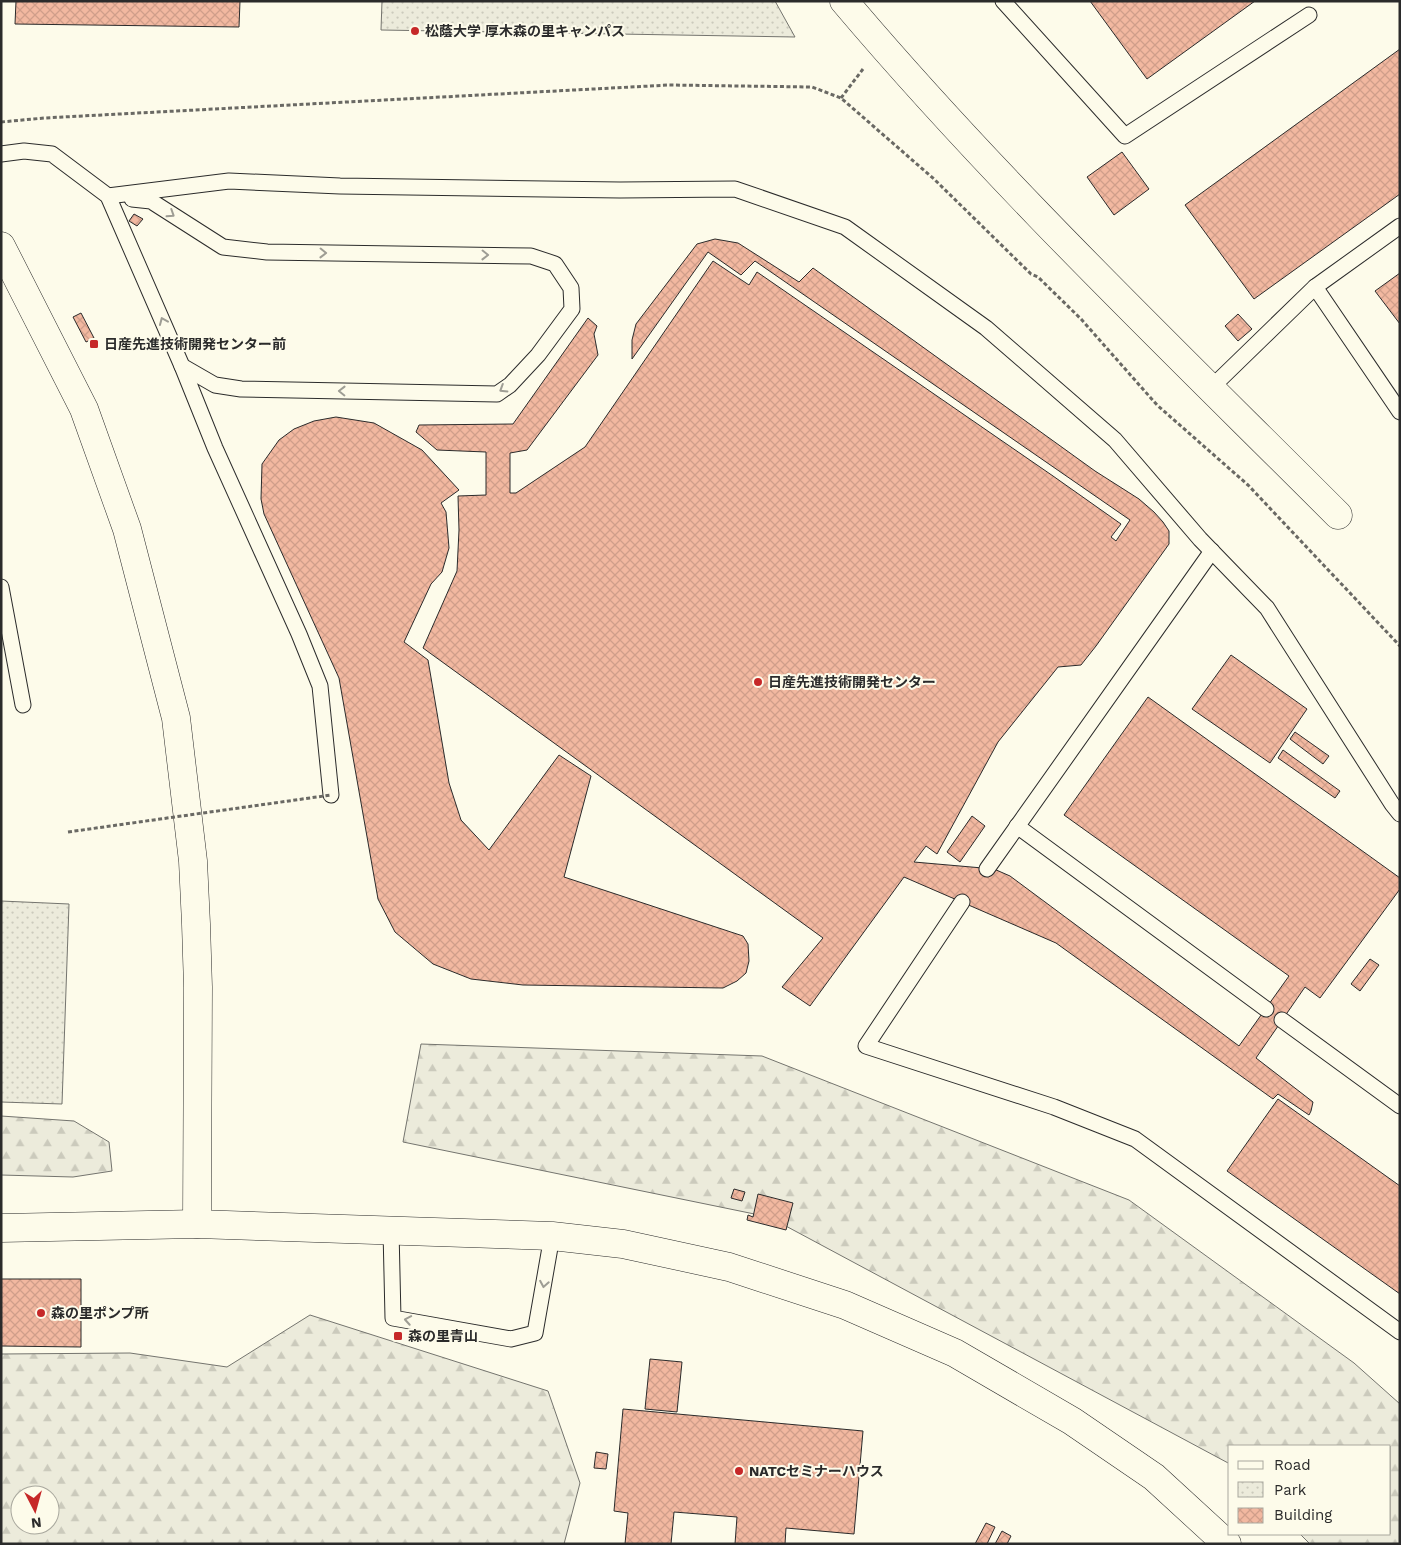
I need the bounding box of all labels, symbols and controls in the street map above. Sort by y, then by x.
place label: 松蔭大学 厚木森の里キャンパス [425,23,625,39]
marker: 松蔭大学 厚木森の里キャンパス [409,25,421,37]
one-way arrow [165,207,174,217]
one-way arrow [320,248,327,258]
one-way arrow [482,250,490,261]
one-way arrow [158,317,169,326]
place label: 日産先進技術開発センター前 [104,336,286,352]
marker: 日産先進技術開発センター前 [88,338,100,350]
one-way arrow [500,383,509,392]
one-way arrow [338,386,346,396]
place label: 日産先進技術開発センター [768,674,936,690]
marker: 日産先進技術開発センター [752,676,764,688]
one-way arrow [539,1279,549,1288]
place label: 森の里ポンプ所 [51,1305,149,1321]
marker: 森の里ポンプ所 [35,1307,47,1319]
one-way arrow [403,1316,412,1326]
place label: 森の里青山 [408,1328,478,1344]
marker: 森の里青山 [392,1330,404,1342]
legend [1228,1445,1391,1535]
text: Road [1274,1456,1311,1474]
place label: NATCセミナーハウス [749,1463,884,1479]
marker: NATCセミナーハウス [733,1465,745,1477]
text: Park [1274,1481,1307,1499]
north arrow [10,1485,60,1535]
text: Building [1274,1506,1332,1524]
text: N [30,1514,42,1531]

